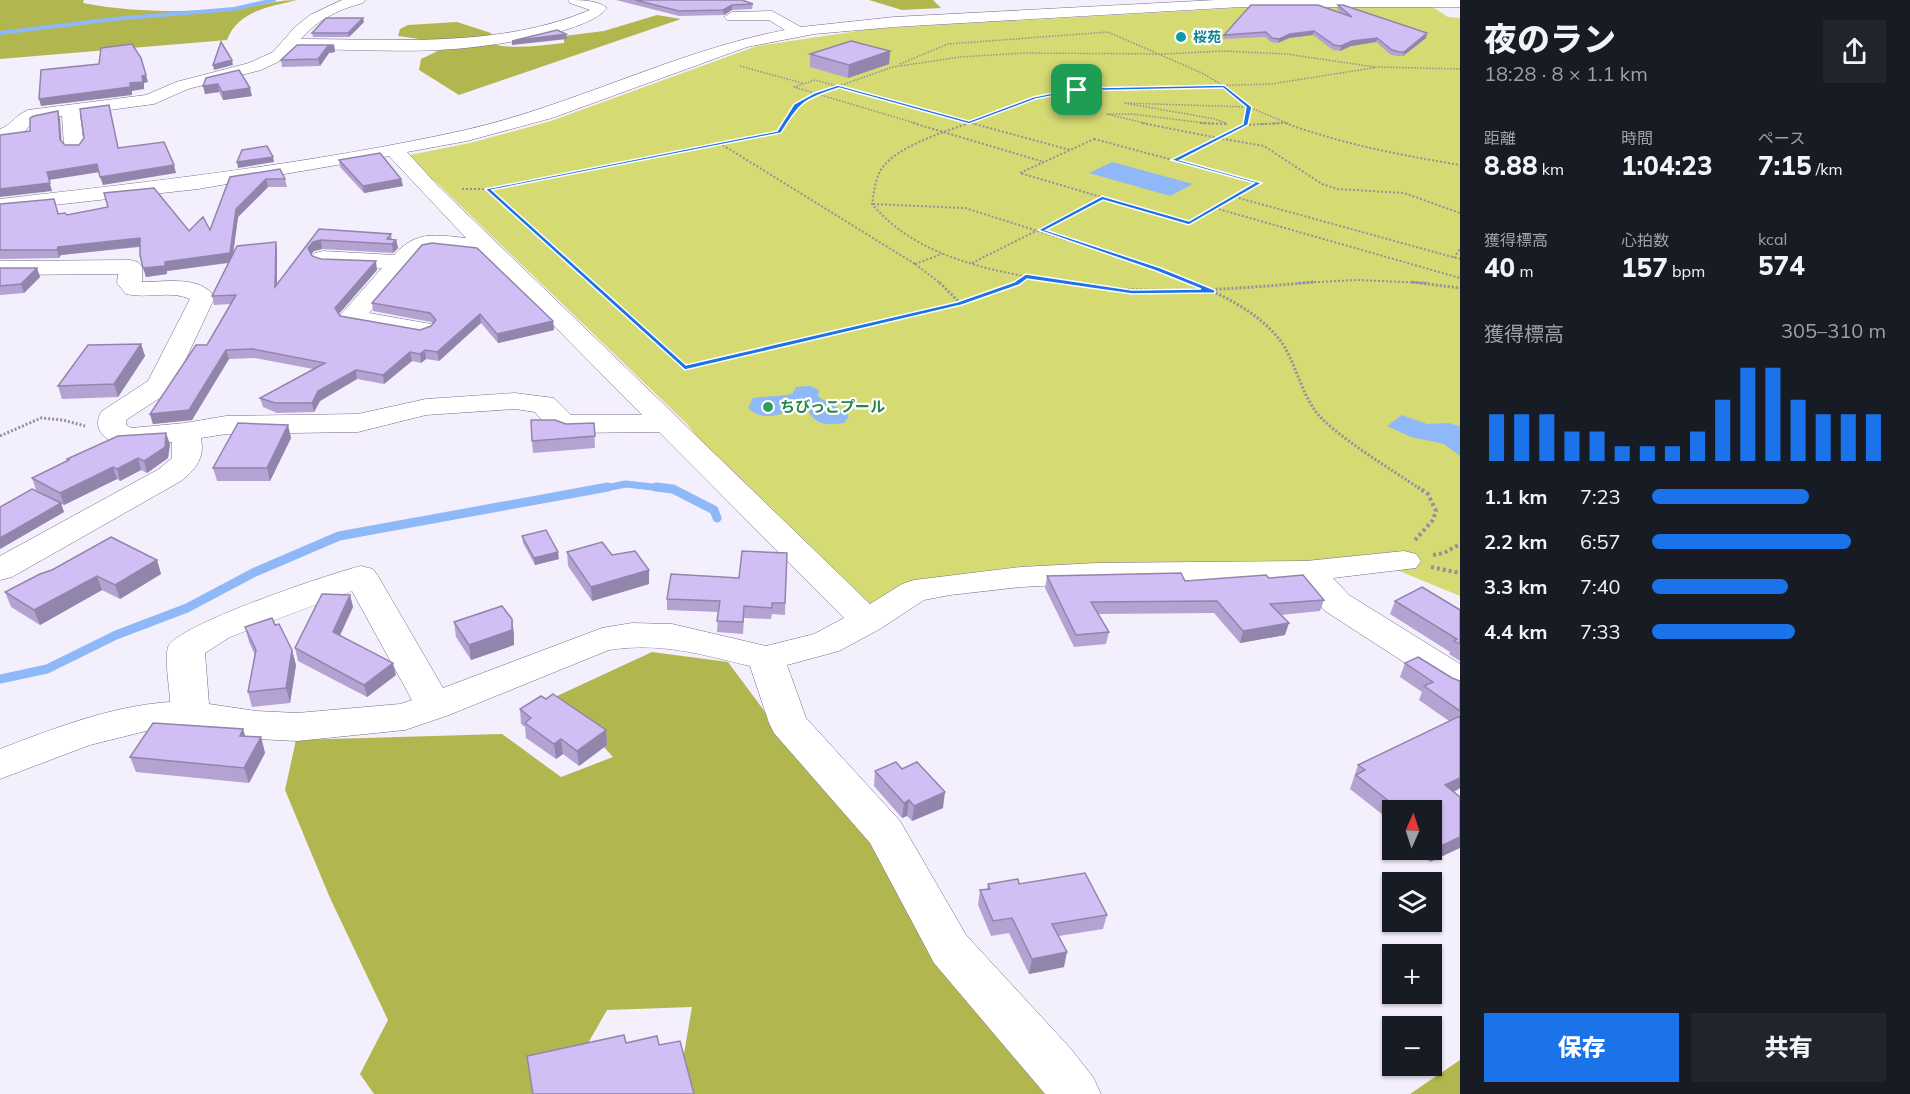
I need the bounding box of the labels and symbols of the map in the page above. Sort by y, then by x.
place label: 桜苑 [1193,28,1221,46]
marker: 桜苑 [1174,30,1188,44]
pin [1051,64,1102,115]
place label: ちびっこプール [780,397,885,416]
marker: ちびっこプール [761,400,775,414]
north arrow [1382,800,1442,860]

